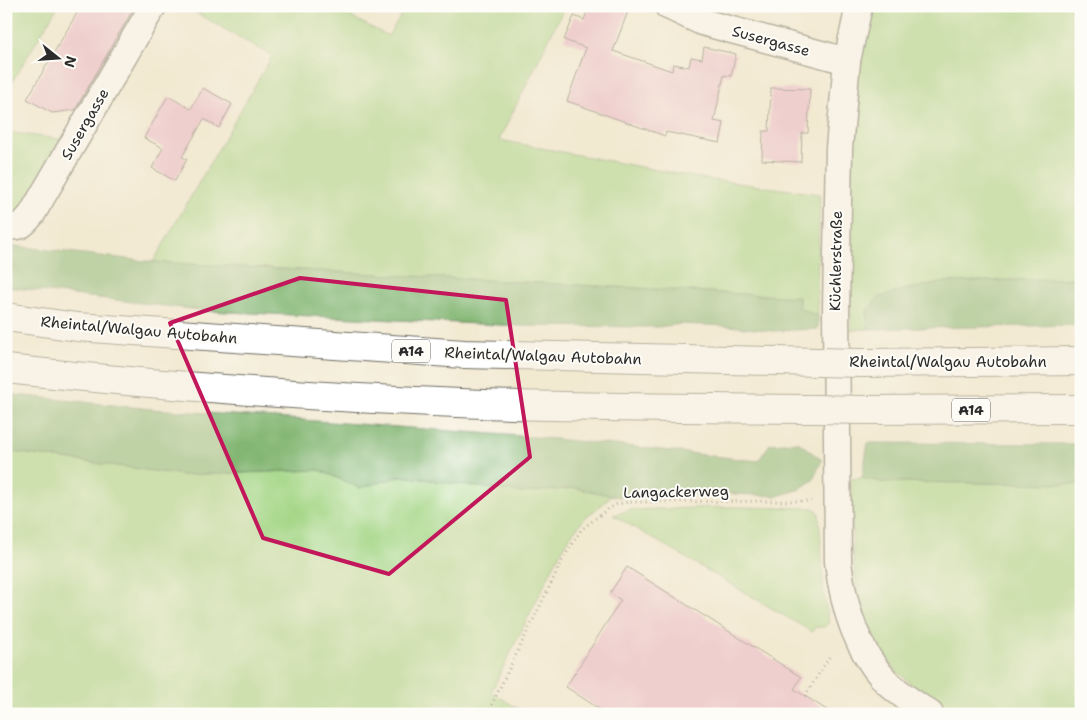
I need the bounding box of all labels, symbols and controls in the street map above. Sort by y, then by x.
street label: Susergasse [730,21,812,61]
north arrow [32,32,82,82]
text: N [60,54,81,70]
street label: Susergasse [56,85,114,163]
street label: Küchlerstraße [825,211,847,311]
street label: Rheintal/Walgau Autobahn [40,311,238,349]
road number: A14 [392,340,430,362]
street label: Rheintal/Walgau Autobahn [444,343,642,369]
street label: Rheintal/Walgau Autobahn [849,352,1047,372]
road number: A14 [952,398,990,422]
street label: Langackerweg [623,481,729,503]

